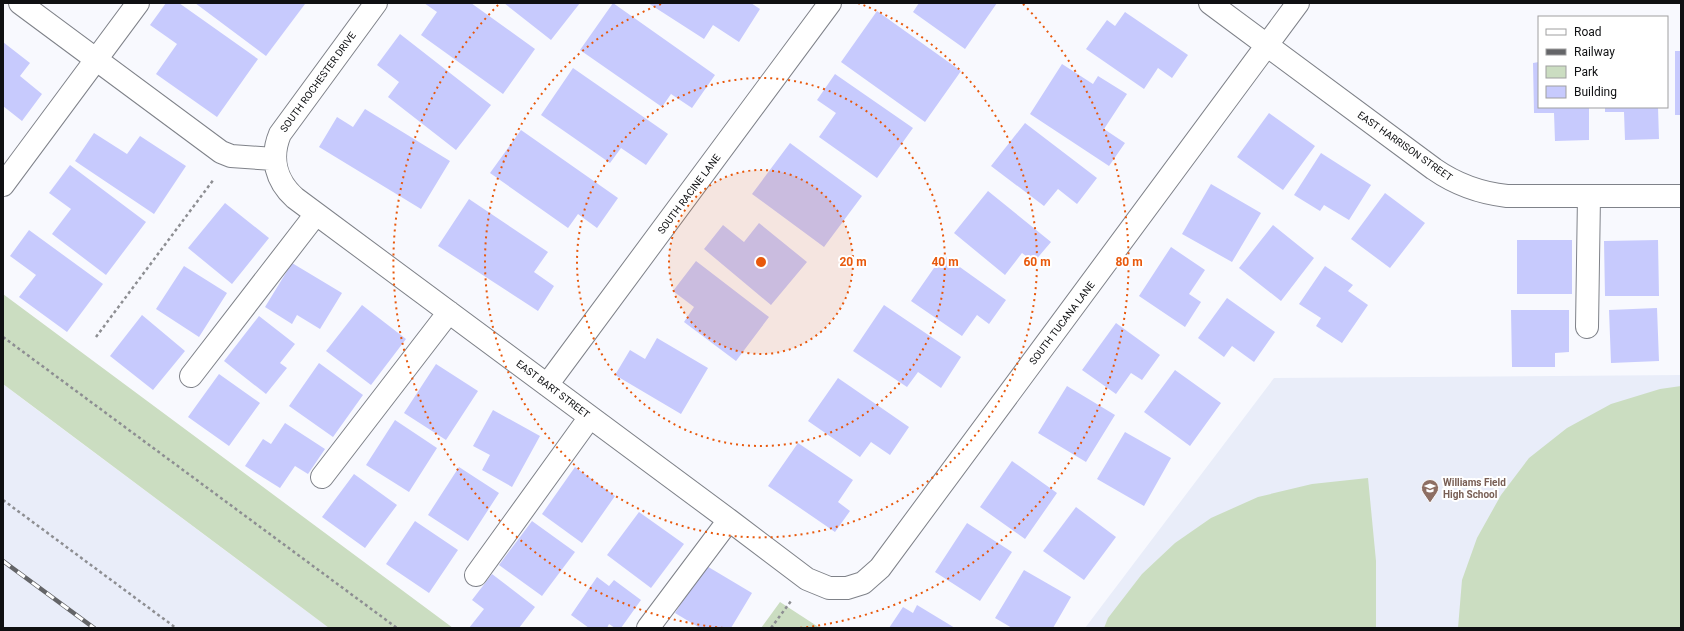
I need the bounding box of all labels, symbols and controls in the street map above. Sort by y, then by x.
legend [1538,16,1668,108]
text: Road [1574,25,1602,39]
street label: SOUTH ROCHESTER DRIVE [278,30,358,134]
text: Railway [1574,45,1615,59]
text: Park [1574,65,1599,79]
text: Building [1574,85,1617,99]
street label: EAST HARRISON STREET [1356,109,1455,183]
street label: SOUTH RACINE LANE [655,152,723,236]
centre of rings [754,255,768,269]
text: 20 m [839,255,867,269]
text: 40 m [931,255,959,269]
text: 60 m [1023,255,1051,269]
text: 80 m [1115,255,1143,269]
street label: SOUTH TUCANA LANE [1027,279,1097,367]
street label: EAST BART STREET [514,358,592,420]
place label: Williams Field High School [1443,477,1506,500]
school or university icon: Williams Field High School [1420,478,1440,503]

